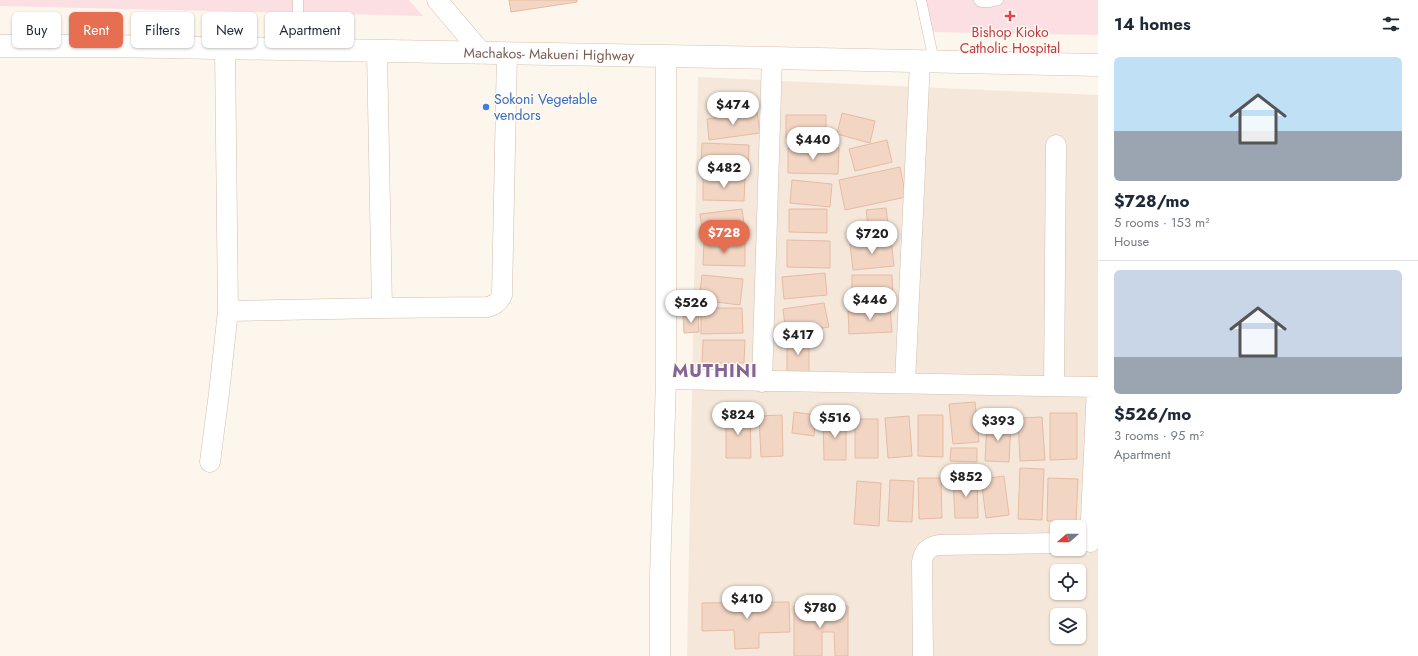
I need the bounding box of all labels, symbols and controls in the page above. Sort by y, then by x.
marker: Bishop Kioko Catholic Hospital [1004,10,1016,22]
chip: Buy [12,12,61,48]
chip: Rent [69,12,123,48]
chip: Filters [131,12,194,48]
chip: New [202,12,257,48]
chip: Apartment [265,12,354,48]
text: 14 homes [1114,12,1191,36]
icon: filters [1380,13,1402,35]
place label: Bishop Kioko Catholic Hospital [960,22,1060,58]
street label: Machakos- Makueni Highway [464,42,635,66]
icon: home [1222,83,1294,155]
place label: Sokoni Vegetable vendors [494,89,597,125]
pin: $474 [709,92,757,126]
text: $474 [716,95,750,114]
marker: Sokoni Vegetable vendors [481,102,491,112]
pin: $440 [789,127,837,161]
text: $440 [796,130,830,149]
pin: $482 [700,155,748,189]
text: $482 [707,158,741,177]
text: $728/mo [1114,189,1190,213]
text: 5 rooms · 153 m² [1114,213,1210,232]
pin: $728 [700,220,748,254]
pin: $720 [848,221,896,255]
text: $728 [708,223,740,242]
text: $720 [855,224,889,243]
text: House [1114,232,1149,251]
pin: $446 [846,287,894,321]
pin: $526 [667,290,715,324]
text: $446 [853,290,887,309]
text: $526 [674,293,708,312]
icon: home [1222,296,1294,368]
pin: $417 [774,322,822,356]
text: $417 [782,325,814,344]
district label: MUTHINI [672,358,758,384]
pin: $824 [714,402,762,436]
text: $526/mo [1114,402,1191,426]
text: $824 [721,405,755,424]
pin: $516 [811,405,859,439]
text: $516 [819,408,851,427]
pin: $393 [974,408,1022,442]
text: $393 [982,411,1014,430]
text: 3 rooms · 95 m² [1114,426,1204,445]
text: Apartment [1114,445,1171,464]
pin: $852 [942,464,990,498]
text: $852 [949,467,983,486]
north arrow [1050,520,1086,556]
map controls [1050,520,1086,644]
button: locate [1050,564,1086,600]
pin: $410 [723,586,771,620]
text: $410 [731,589,763,608]
pin: $780 [796,595,844,629]
text: $780 [804,598,836,617]
button: layers [1050,608,1086,644]

